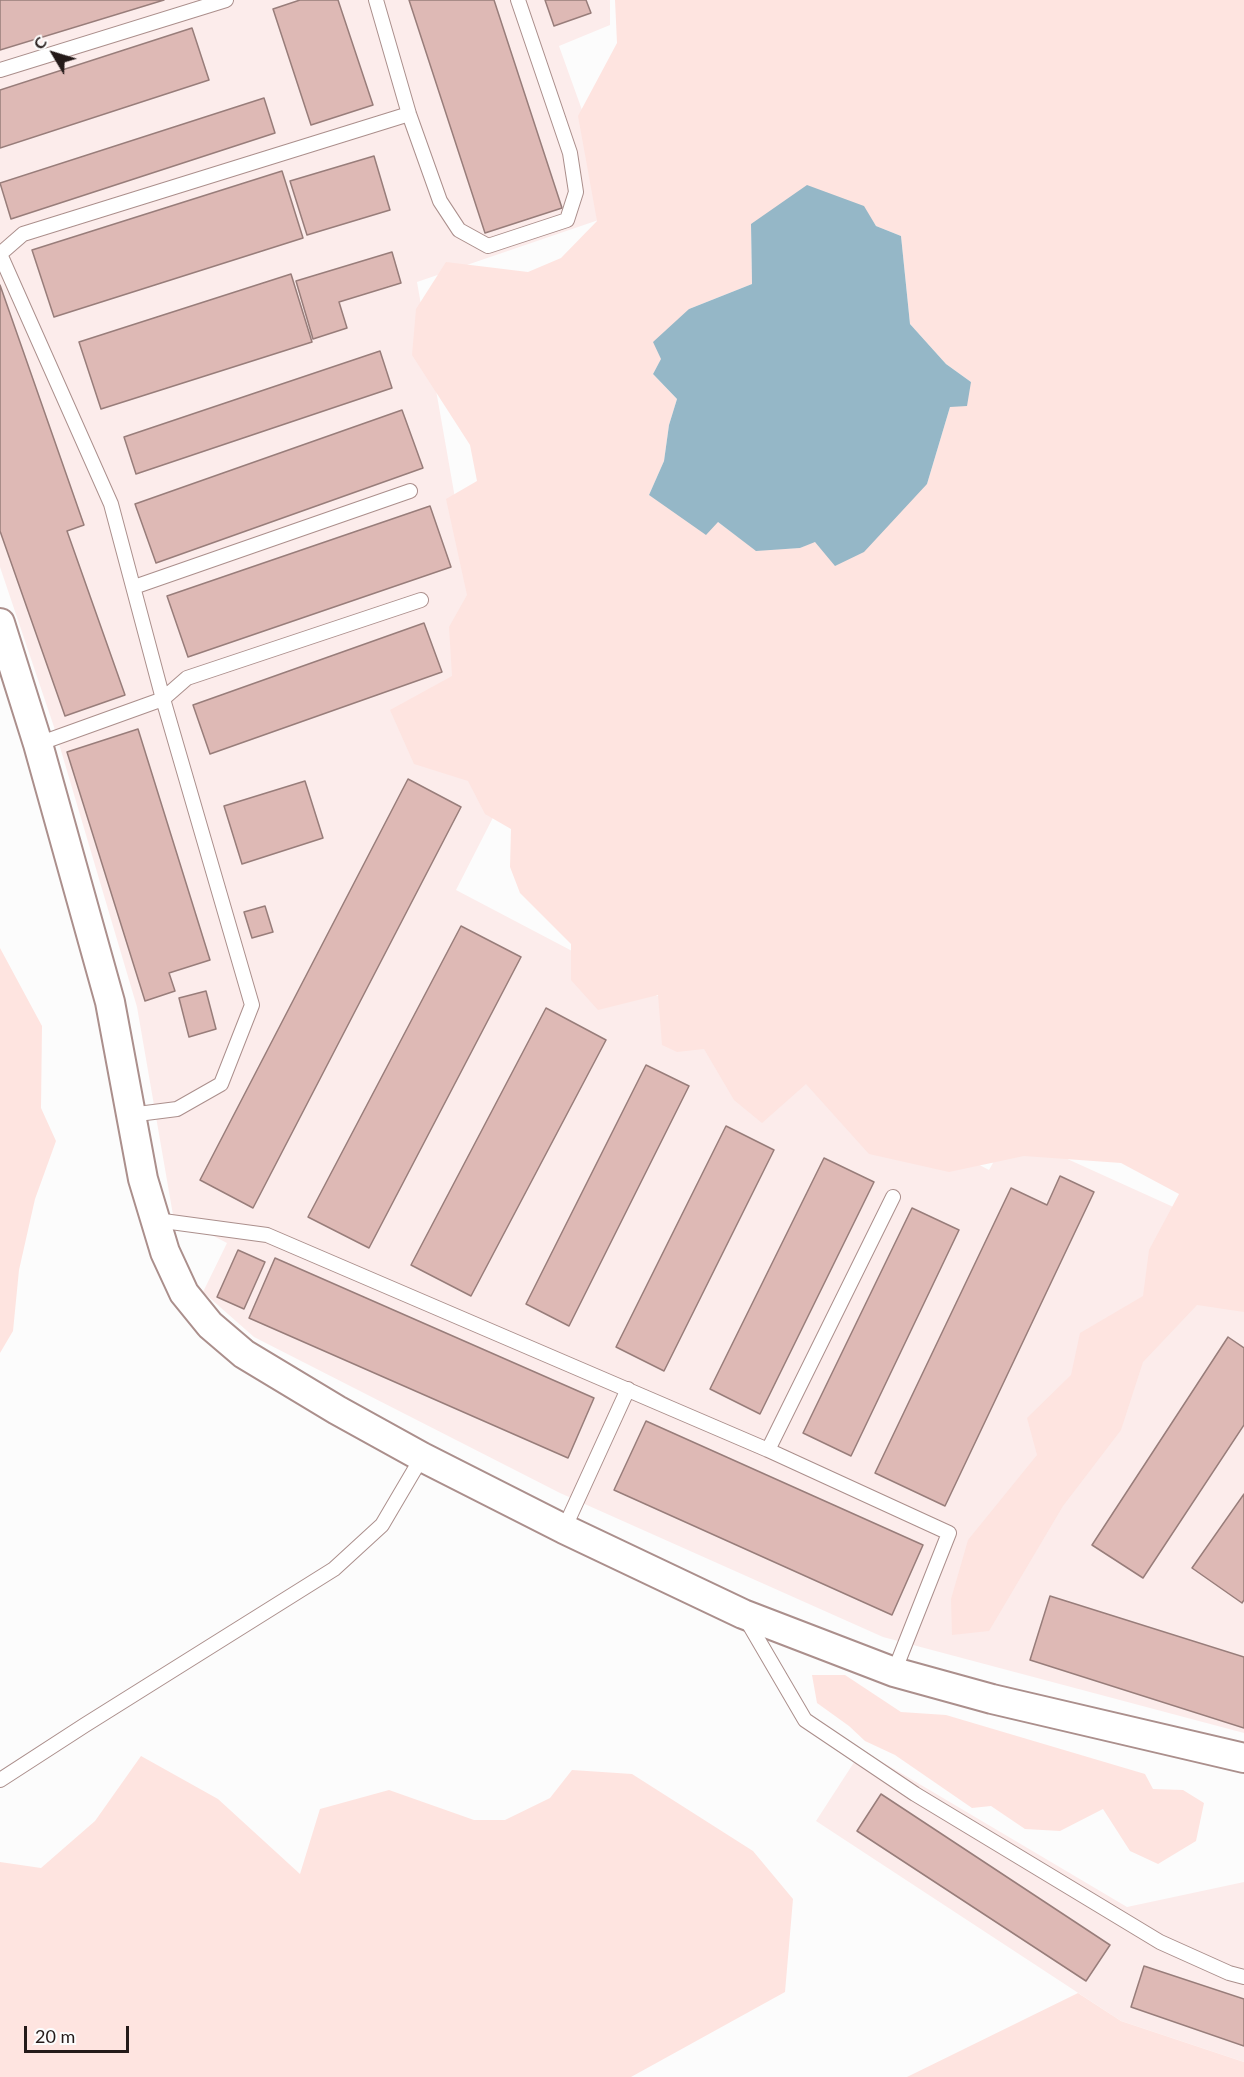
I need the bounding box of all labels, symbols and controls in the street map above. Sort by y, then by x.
north arrow [24,24,84,84]
text: С [29,33,50,53]
scale bar [27,2014,132,2052]
text: 20 m [35,2025,75,2047]

